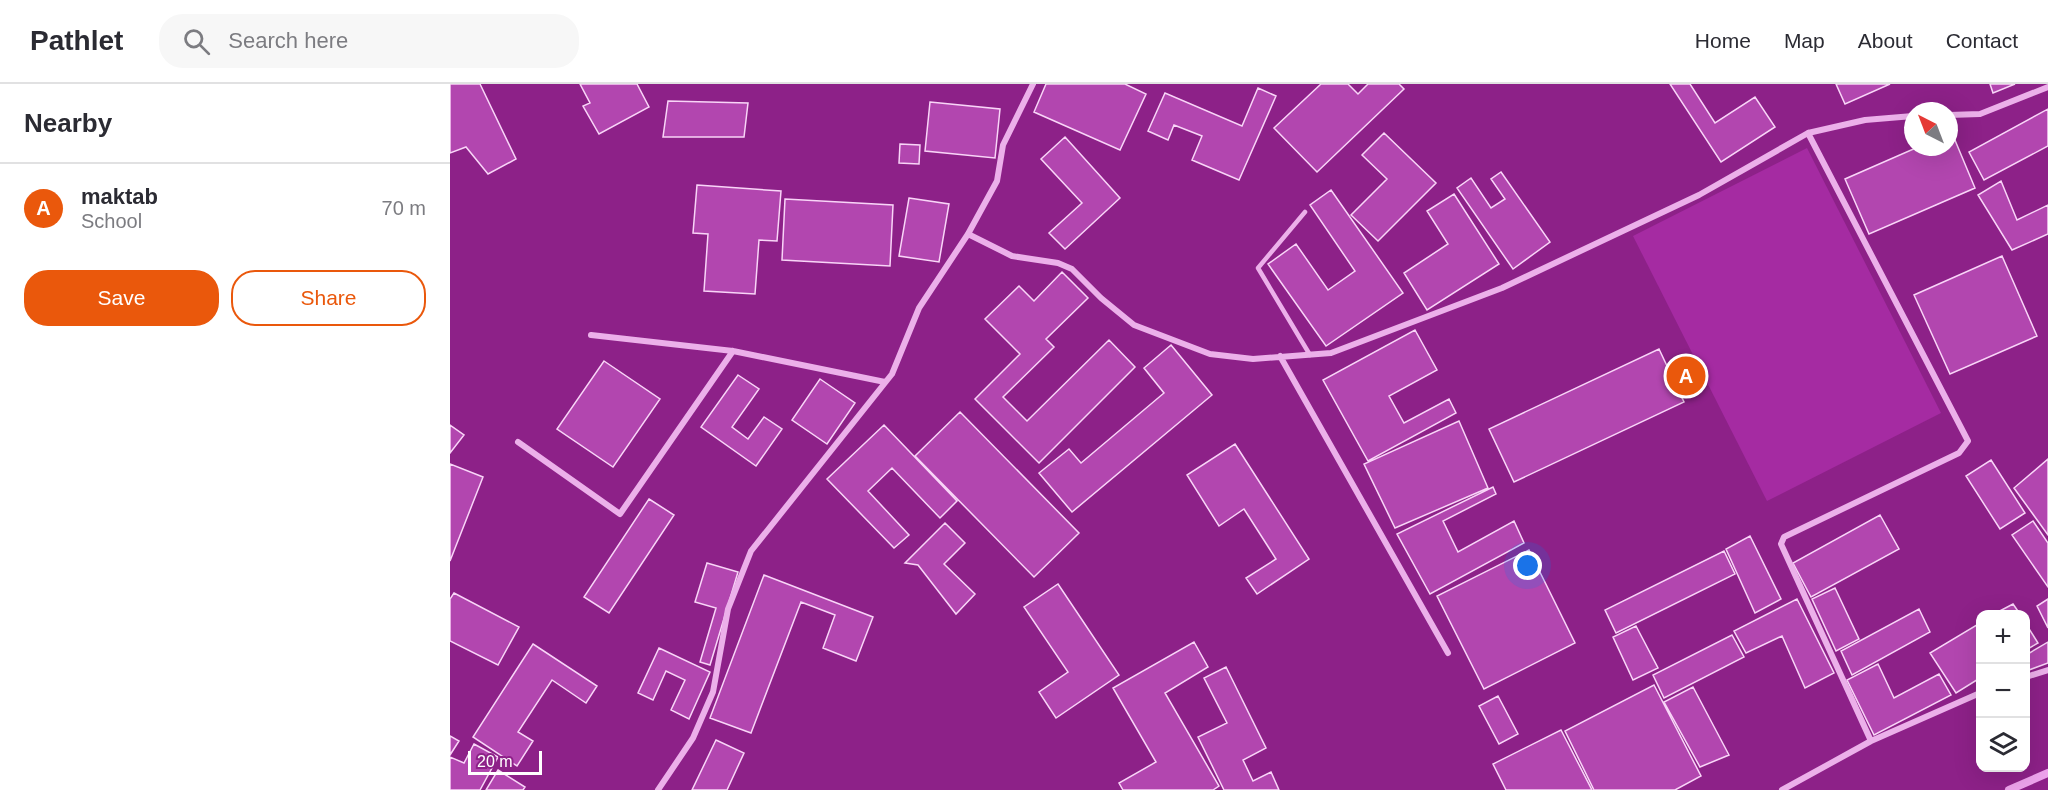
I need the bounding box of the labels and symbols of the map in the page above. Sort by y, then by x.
north arrow [1904,102,1958,156]
pin: A [1666,354,1706,398]
your location [1513,551,1542,580]
scale bar [468,748,542,776]

